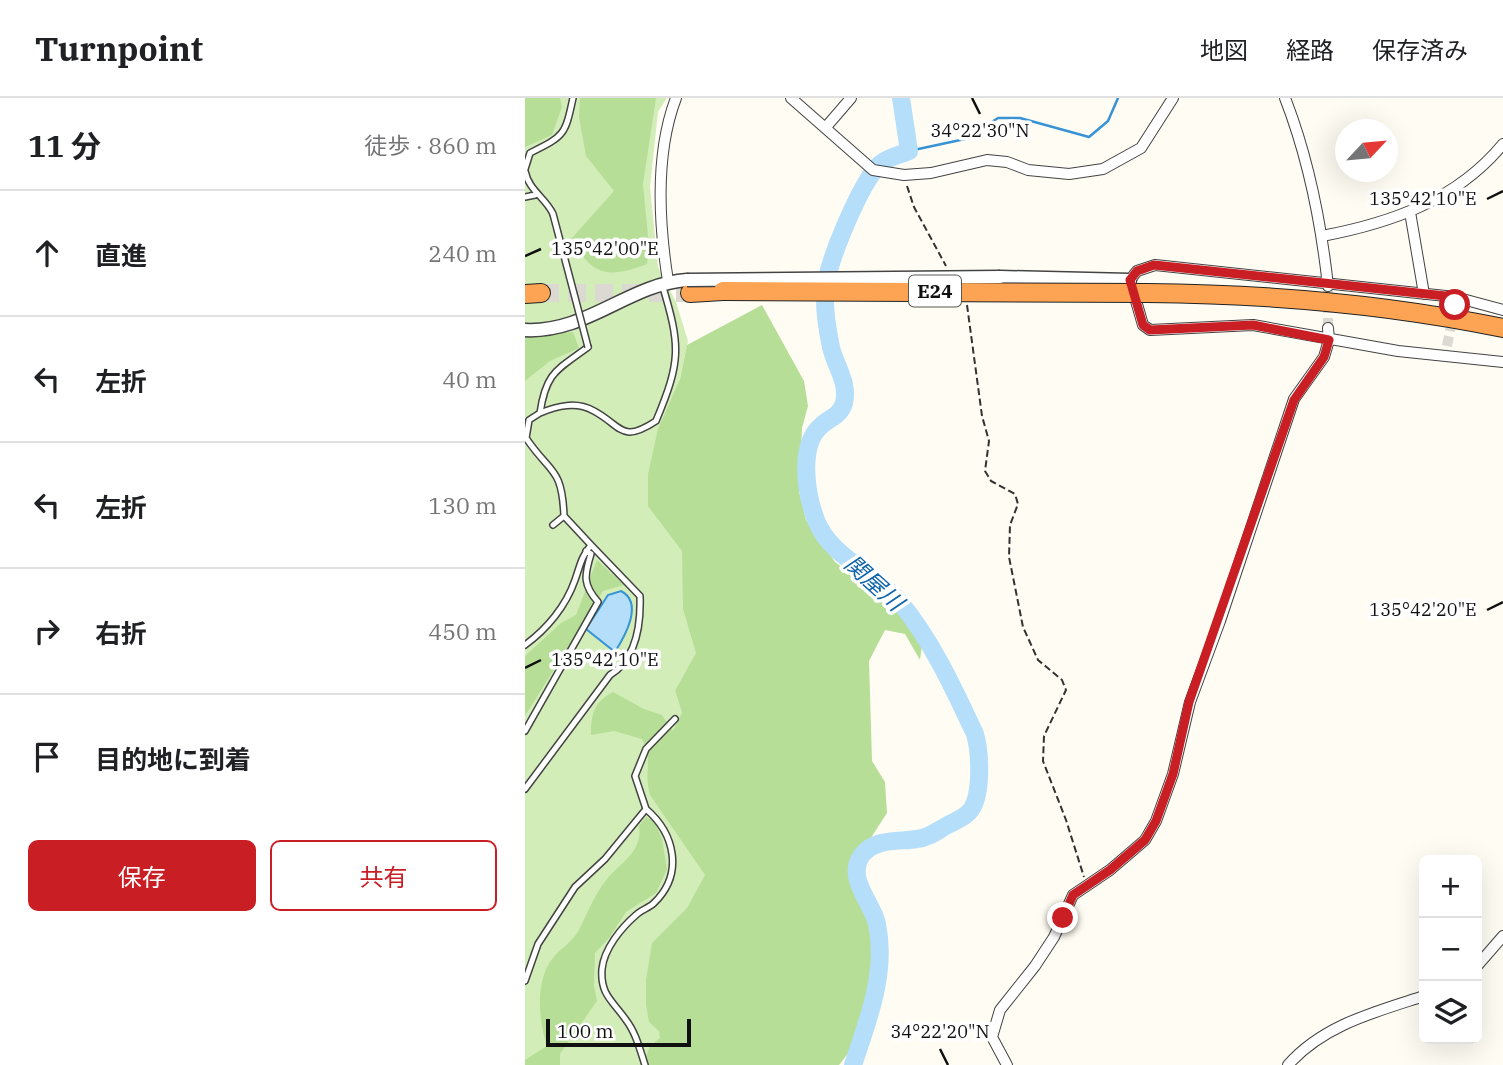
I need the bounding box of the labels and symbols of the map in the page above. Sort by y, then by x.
text: 34°22'30"N [931,119,1030,142]
north arrow [1335,119,1398,182]
text: 135°42'10"E [1369,187,1477,210]
text: 135°42'00"E [551,237,659,260]
road number: E24 [909,276,961,307]
route start [1439,289,1470,320]
water label: 関屋川 [839,548,913,618]
text: 135°42'20"E [1369,598,1477,621]
text: 135°42'10"E [551,648,659,671]
route end [1047,902,1078,933]
scale bar [546,1016,691,1048]
text: 34°22'20"N [891,1020,990,1043]

